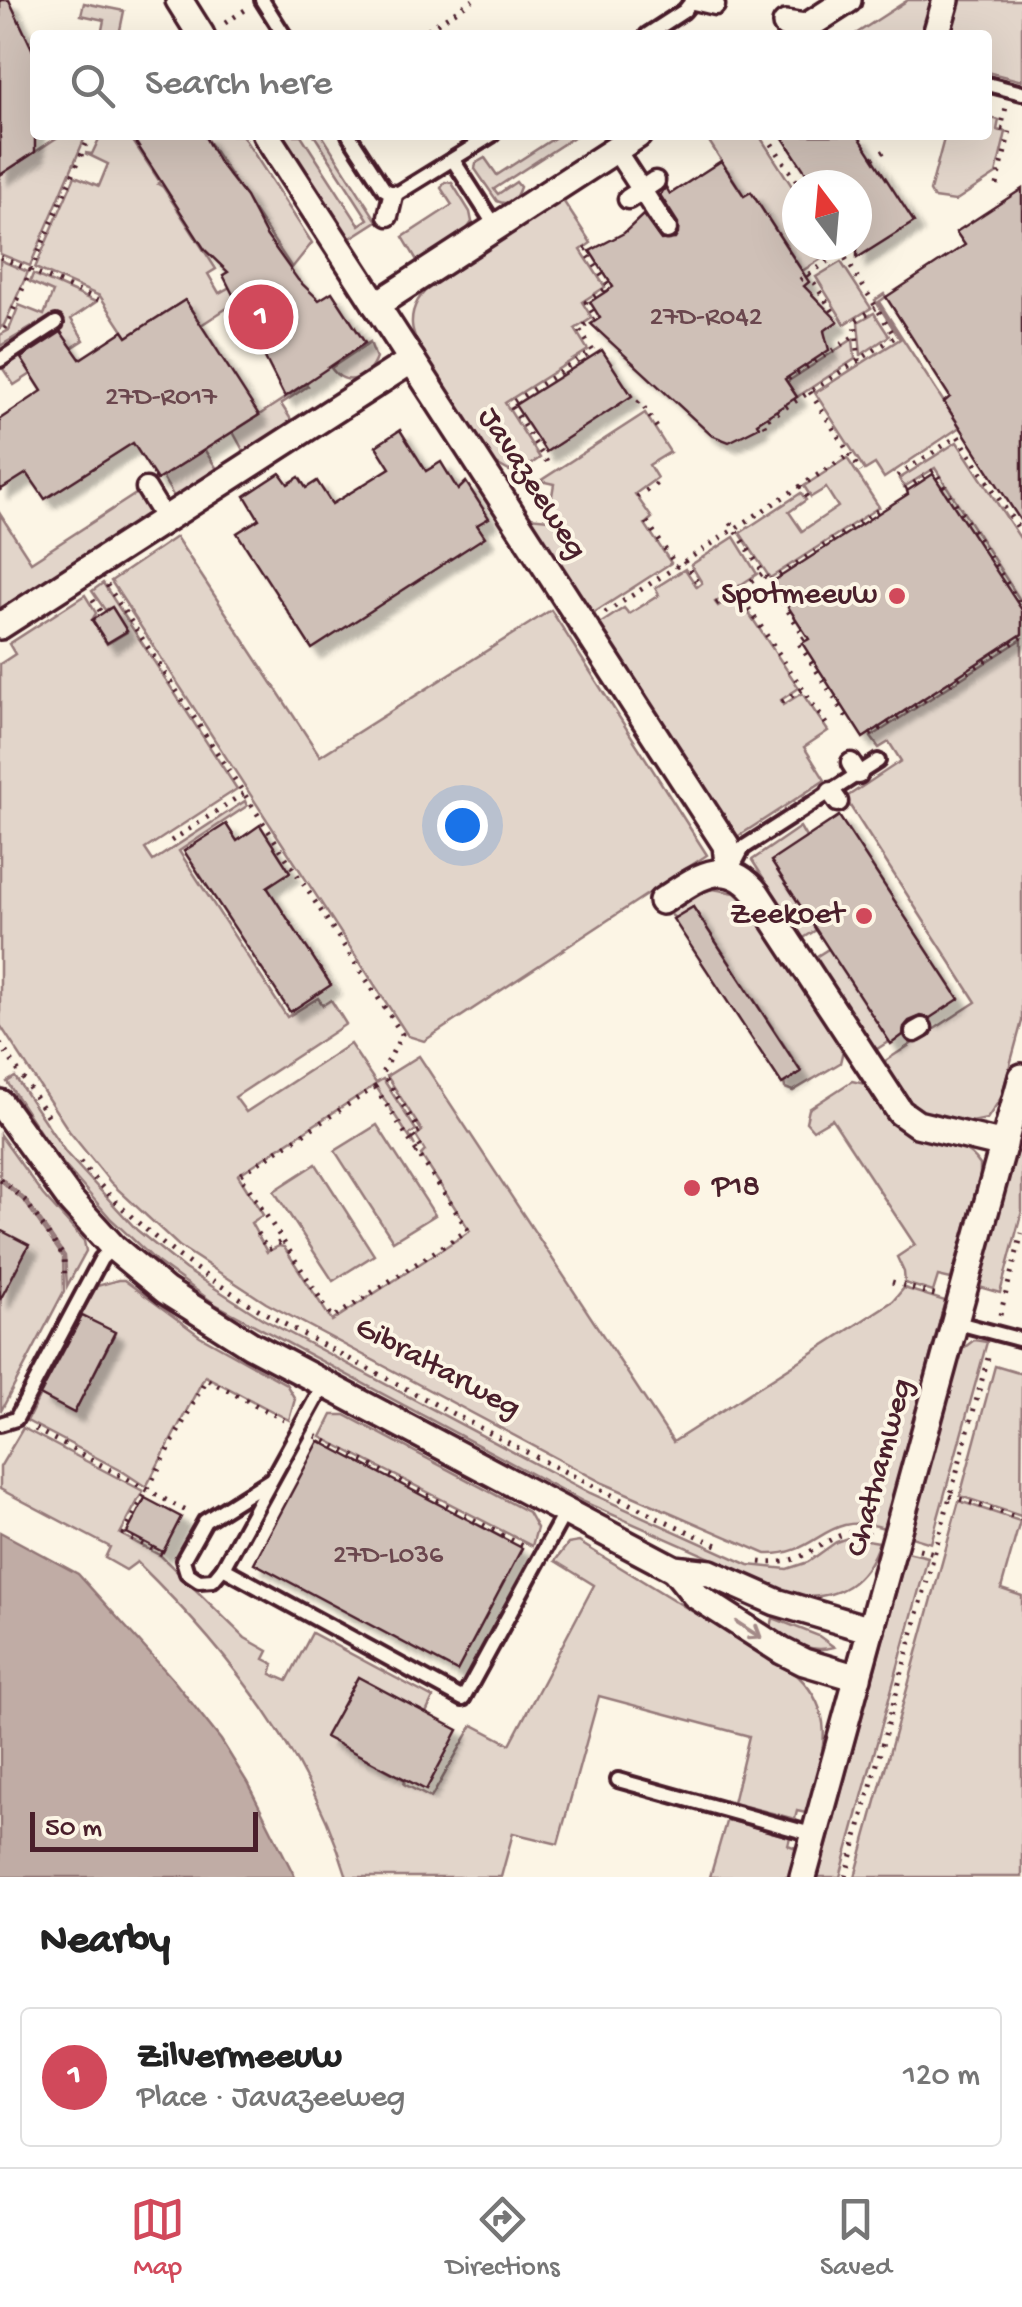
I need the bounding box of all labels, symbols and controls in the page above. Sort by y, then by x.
search box [30,30,992,140]
icon: search [65,58,120,113]
text: Search here [145,63,332,107]
north arrow [782,170,872,260]
pin: 1 [228,280,294,354]
house number: 27D-R042 [650,302,763,335]
house number: 27D-R017 [105,382,218,415]
street label: Javazeeweg [468,401,594,567]
place label: Spotmeeuw [721,577,877,615]
marker: Spotmeeuw [886,585,908,607]
your location [437,800,488,851]
place label: Zeekoet [730,897,847,935]
marker: Zeekoet [853,905,875,927]
place label: P18 [711,1169,760,1207]
marker: P18 [681,1177,703,1199]
street label: Gibraltarweg [348,1310,526,1428]
street label: Chathamweg [839,1375,923,1561]
house number: 27D-L036 [333,1540,444,1573]
one-way arrow [734,1619,763,1640]
scale bar [30,1807,258,1852]
text: 50 m [45,1813,102,1846]
text: Nearby [40,1918,170,1967]
text: Zilvermeeuw [137,2036,342,2080]
text: 1 [68,2058,81,2096]
text: 120 m [903,2058,980,2096]
text: Place · Javazeeweg [137,2080,405,2118]
tab: Map [130,2192,185,2285]
tab: Directions [446,2192,560,2285]
tab: Saved [820,2192,892,2285]

